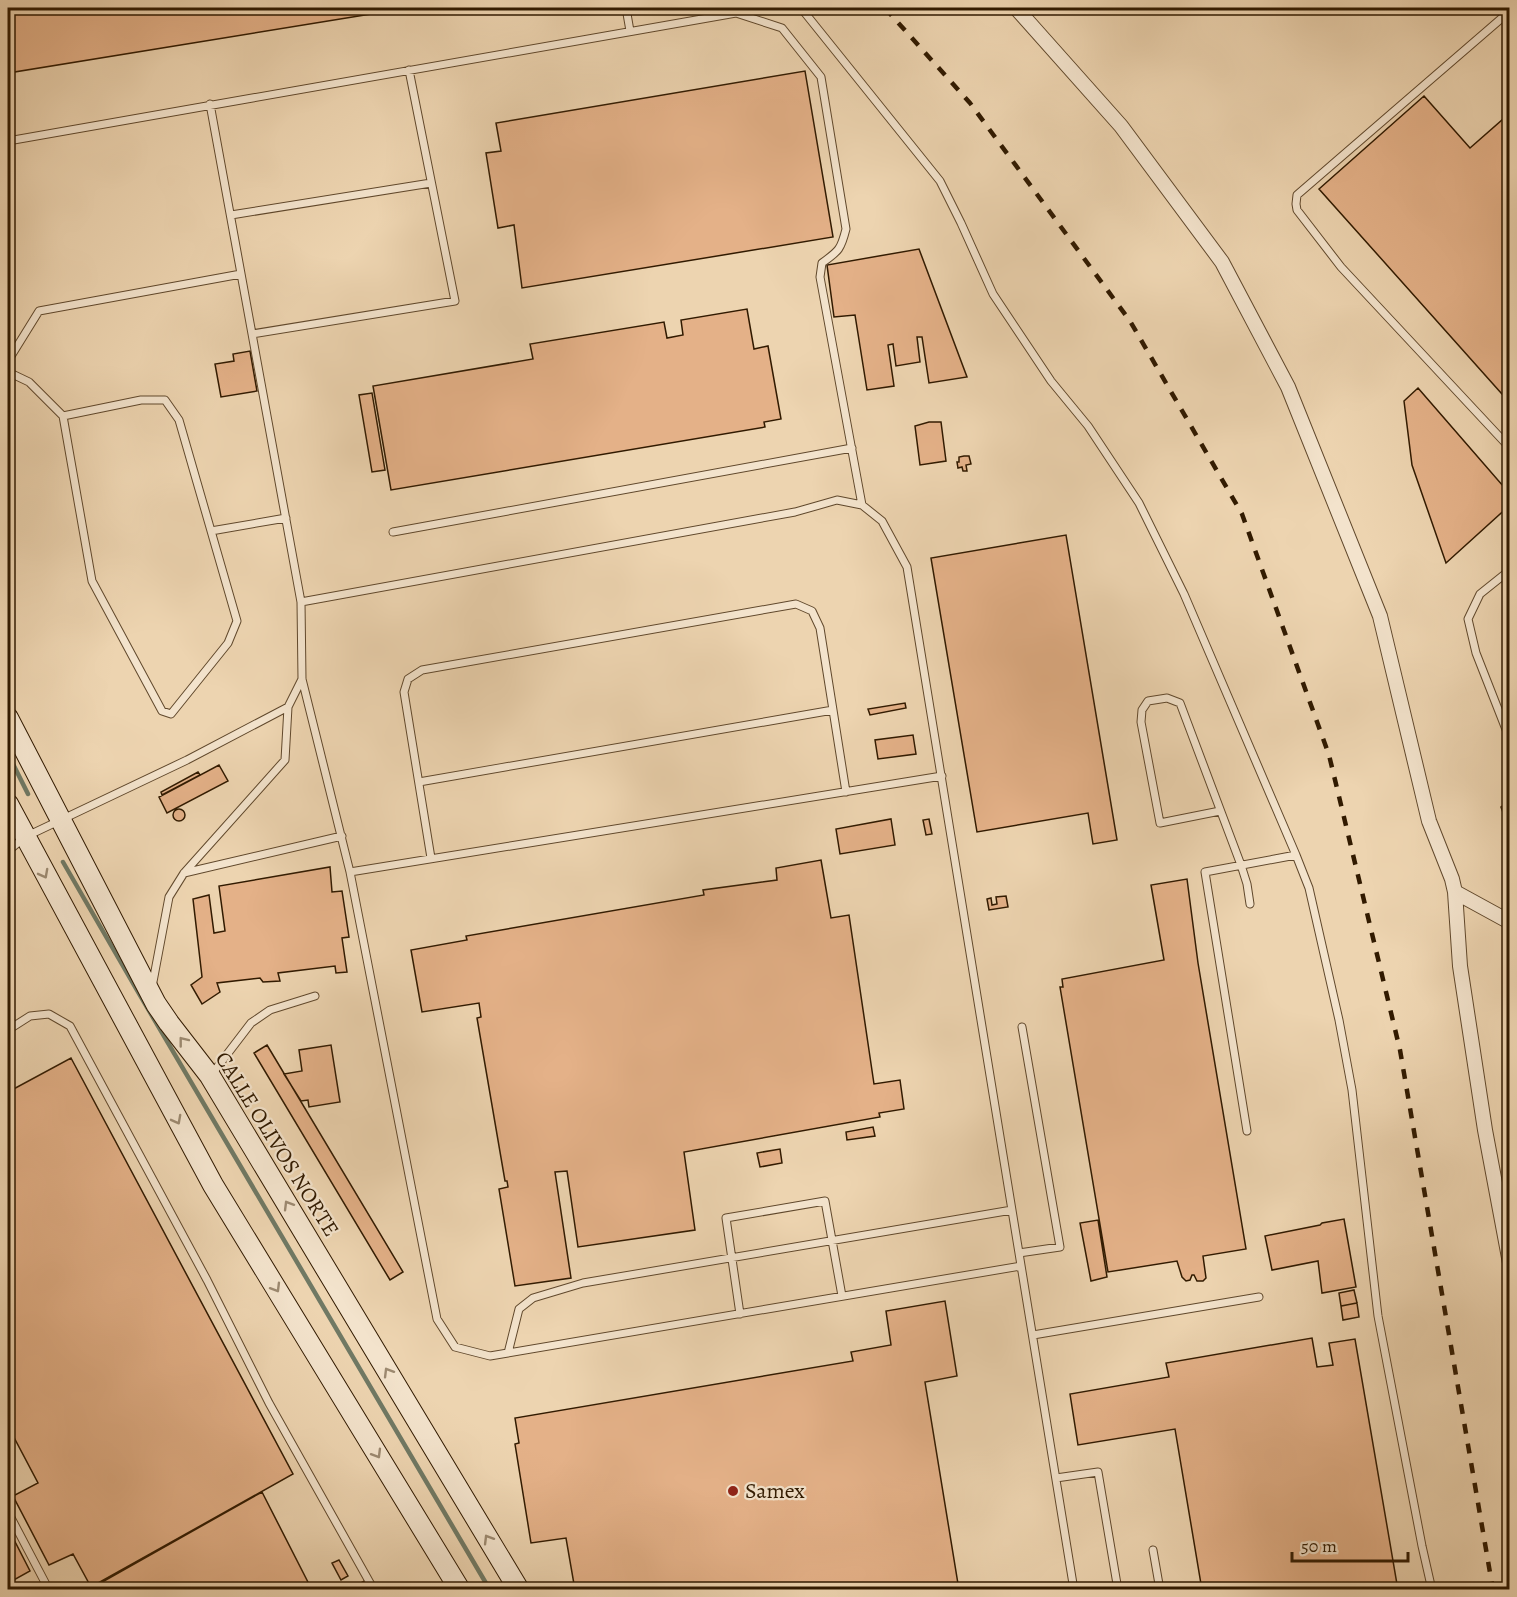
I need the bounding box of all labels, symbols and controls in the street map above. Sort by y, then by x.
one-way arrow [37,868,48,878]
one-way arrow [179,1036,190,1047]
street label: CALLE OLIVOS NORTE [208,1046,346,1242]
one-way arrow [170,1114,181,1124]
one-way arrow [283,1201,295,1211]
one-way arrow [268,1282,280,1292]
one-way arrow [384,1368,395,1378]
one-way arrow [370,1448,382,1458]
place label: Samex [745,1476,805,1506]
marker: Samex [726,1484,740,1498]
scale bar [1292,1525,1408,1563]
text: 50 m [1301,1534,1337,1558]
one-way arrow [484,1535,496,1545]

